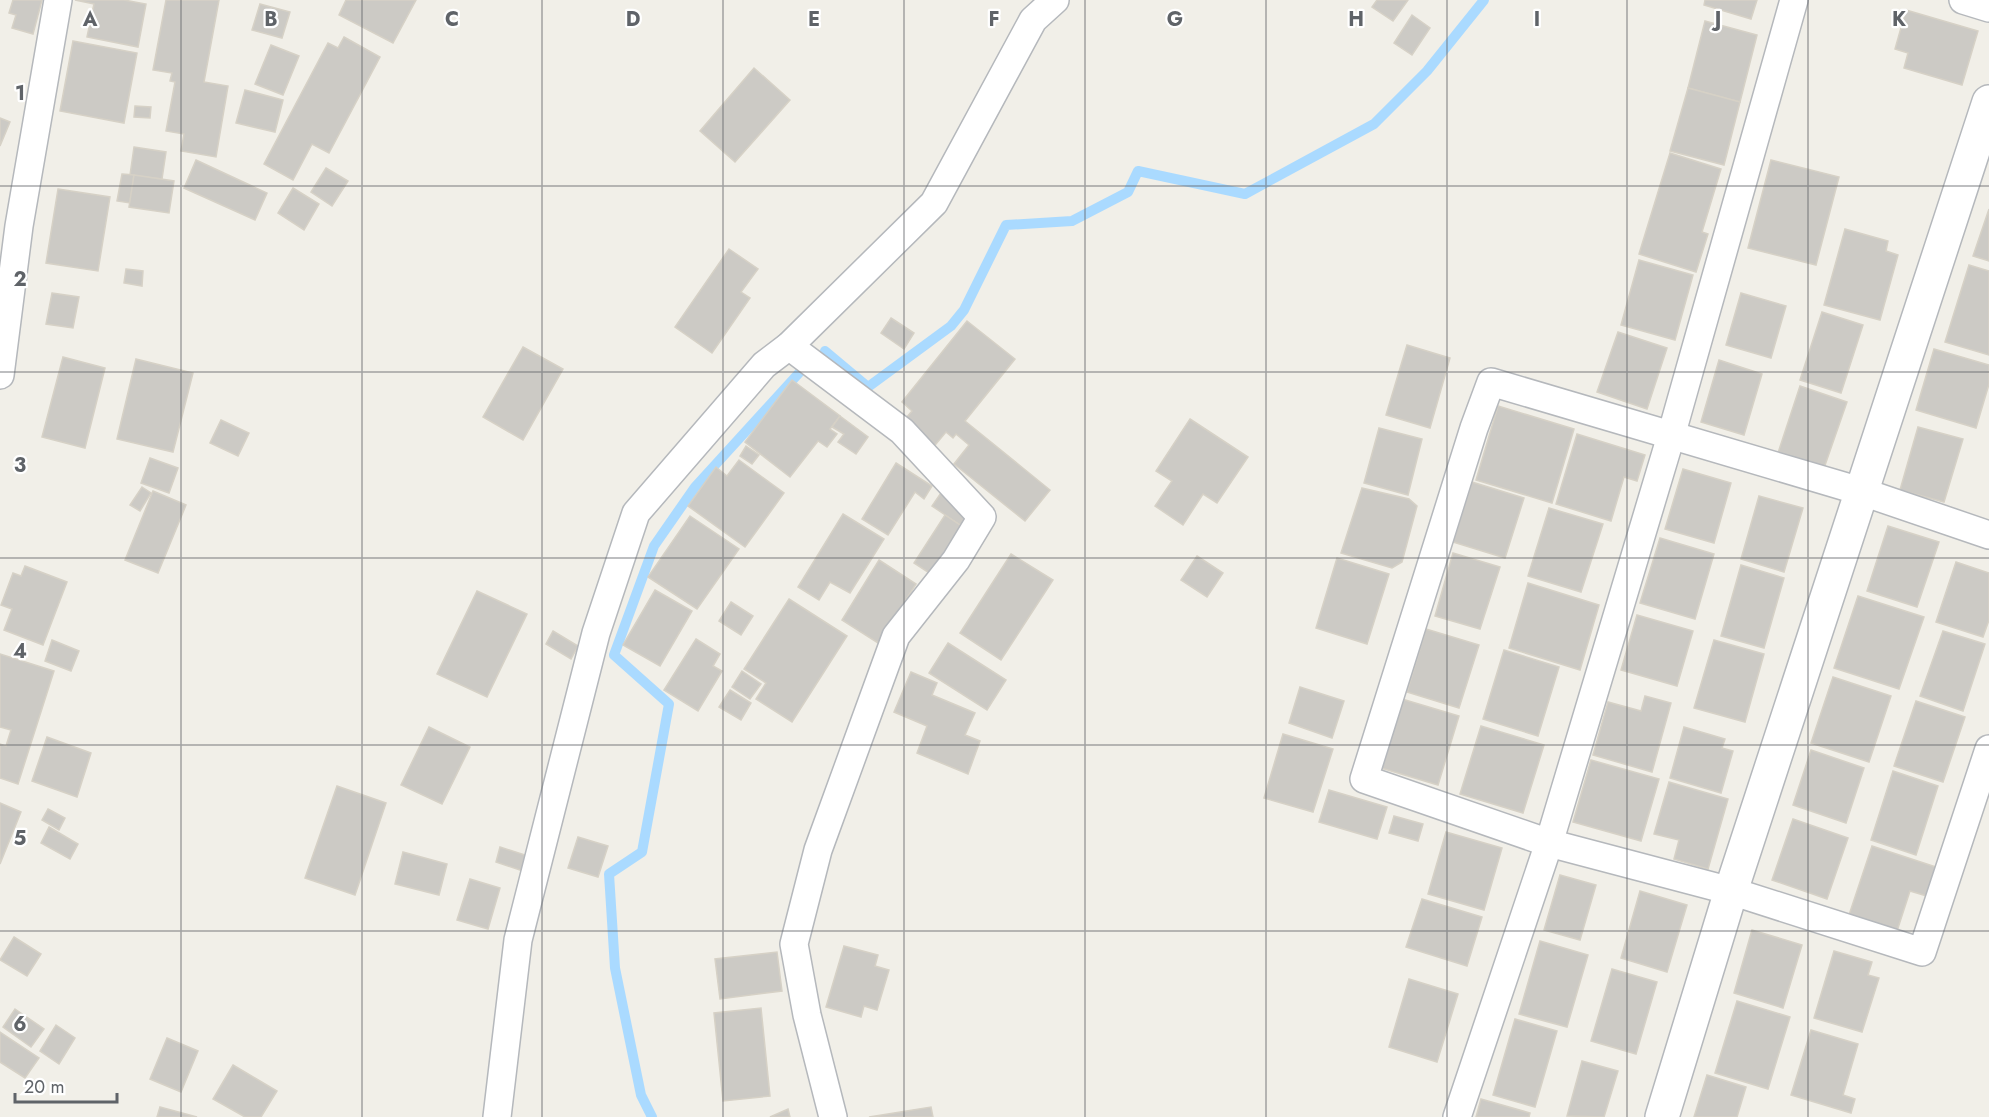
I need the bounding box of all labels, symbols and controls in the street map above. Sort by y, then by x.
text: A [82,5,98,34]
text: B [264,5,278,34]
text: C [445,5,459,34]
text: D [626,5,640,34]
text: E [808,5,820,34]
text: F [988,5,1000,34]
text: G [1167,5,1183,34]
text: H [1348,5,1364,34]
text: I [1534,5,1540,34]
text: J [1711,5,1721,34]
text: K [1892,5,1906,34]
text: 1 [15,79,25,108]
text: 2 [13,265,27,294]
text: 3 [14,451,26,480]
text: 4 [13,637,27,666]
text: 5 [14,824,27,853]
text: 6 [13,1010,27,1039]
scale bar [15,1066,117,1104]
text: 20 m [24,1074,64,1100]

